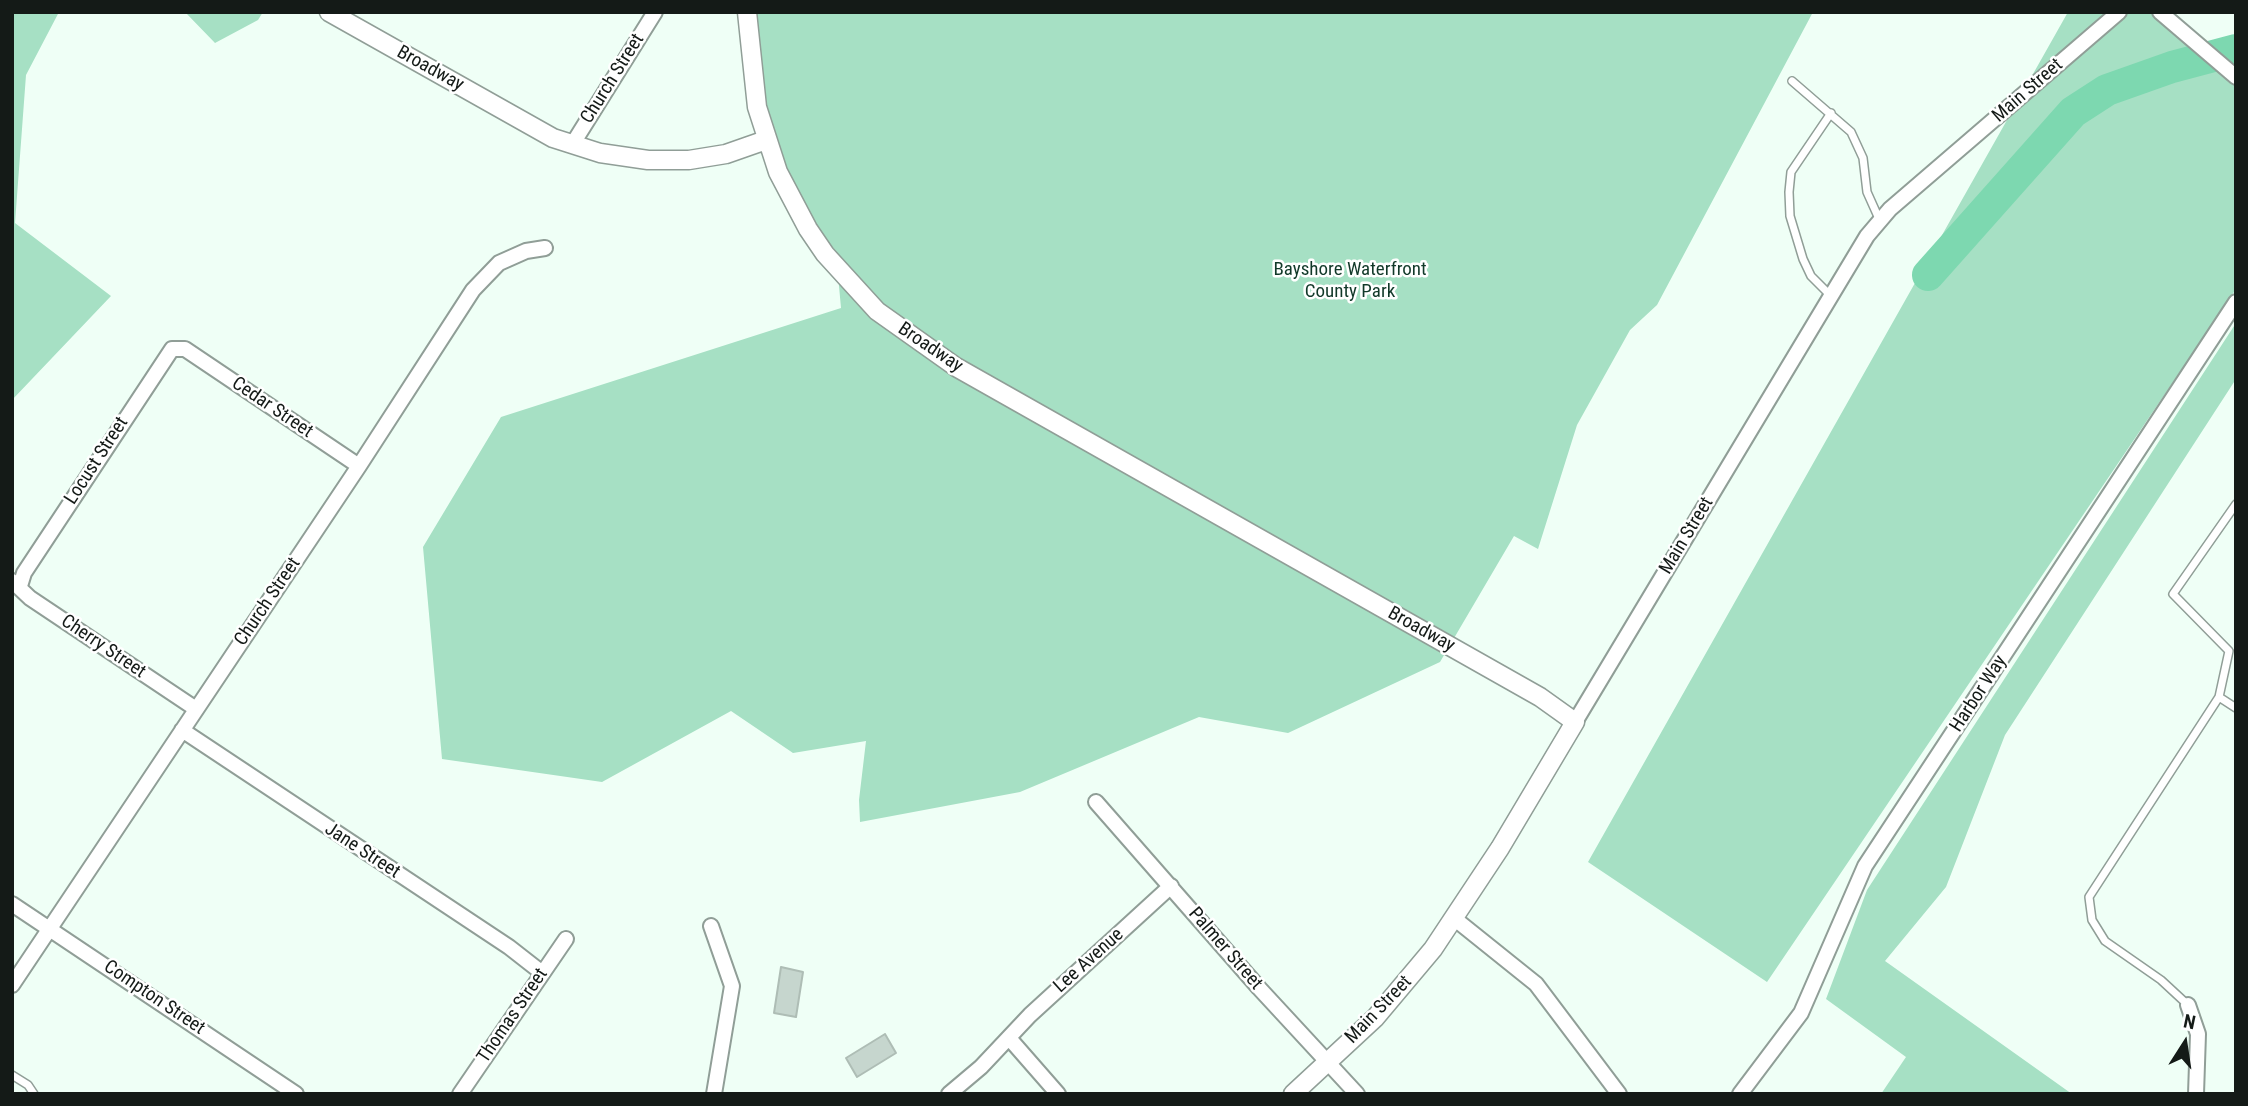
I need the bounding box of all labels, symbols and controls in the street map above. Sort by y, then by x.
street label: Church Street [576,30,650,128]
street label: Broadway [392,41,468,97]
street label: Main Street [1988,54,2068,128]
park label: Bayshore Waterfront County Park [1273,259,1427,303]
street label: Broadway [893,318,967,378]
street label: Cedar Street [227,373,317,443]
street label: Locust Street [60,413,134,509]
street label: Main Street [1655,493,1719,579]
street label: Church Street [230,554,306,650]
street label: Broadway [1383,602,1459,658]
street label: Cherry Street [56,610,150,684]
street label: Harbor Way [1946,651,2012,737]
street label: Jane Street [320,818,404,884]
street label: Palmer Street [1183,903,1267,995]
street label: Lee Avenue [1049,924,1129,998]
street label: Compton Street [99,956,209,1040]
street label: Thomas Street [473,964,553,1068]
street label: Main Street [1341,971,1417,1049]
north arrow [2150,1008,2220,1078]
text: N [2181,1010,2198,1034]

